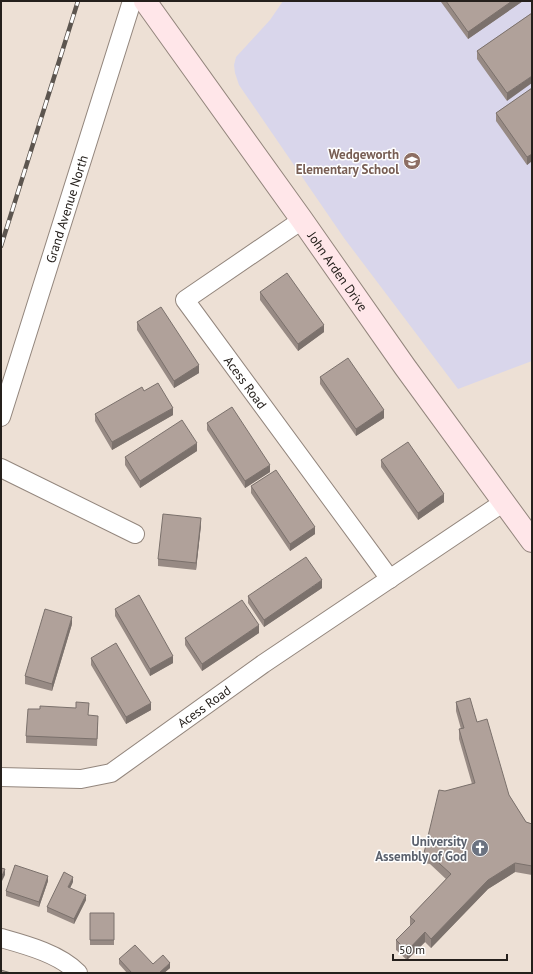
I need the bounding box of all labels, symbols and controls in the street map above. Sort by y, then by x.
place label: Wedgeworth Elementary School [296,146,399,178]
school or university icon: Wedgeworth Elementary School [402,151,422,171]
street label: Grand Avenue North [42,153,92,265]
street label: John Arden Drive [303,228,371,315]
street label: Acess Road [220,353,270,413]
street label: Acess Road [174,682,234,732]
place label: University Assembly of God [375,833,468,865]
church icon: University Assembly of God [470,838,490,858]
scale bar [393,936,507,962]
text: 50 m [399,942,425,957]

